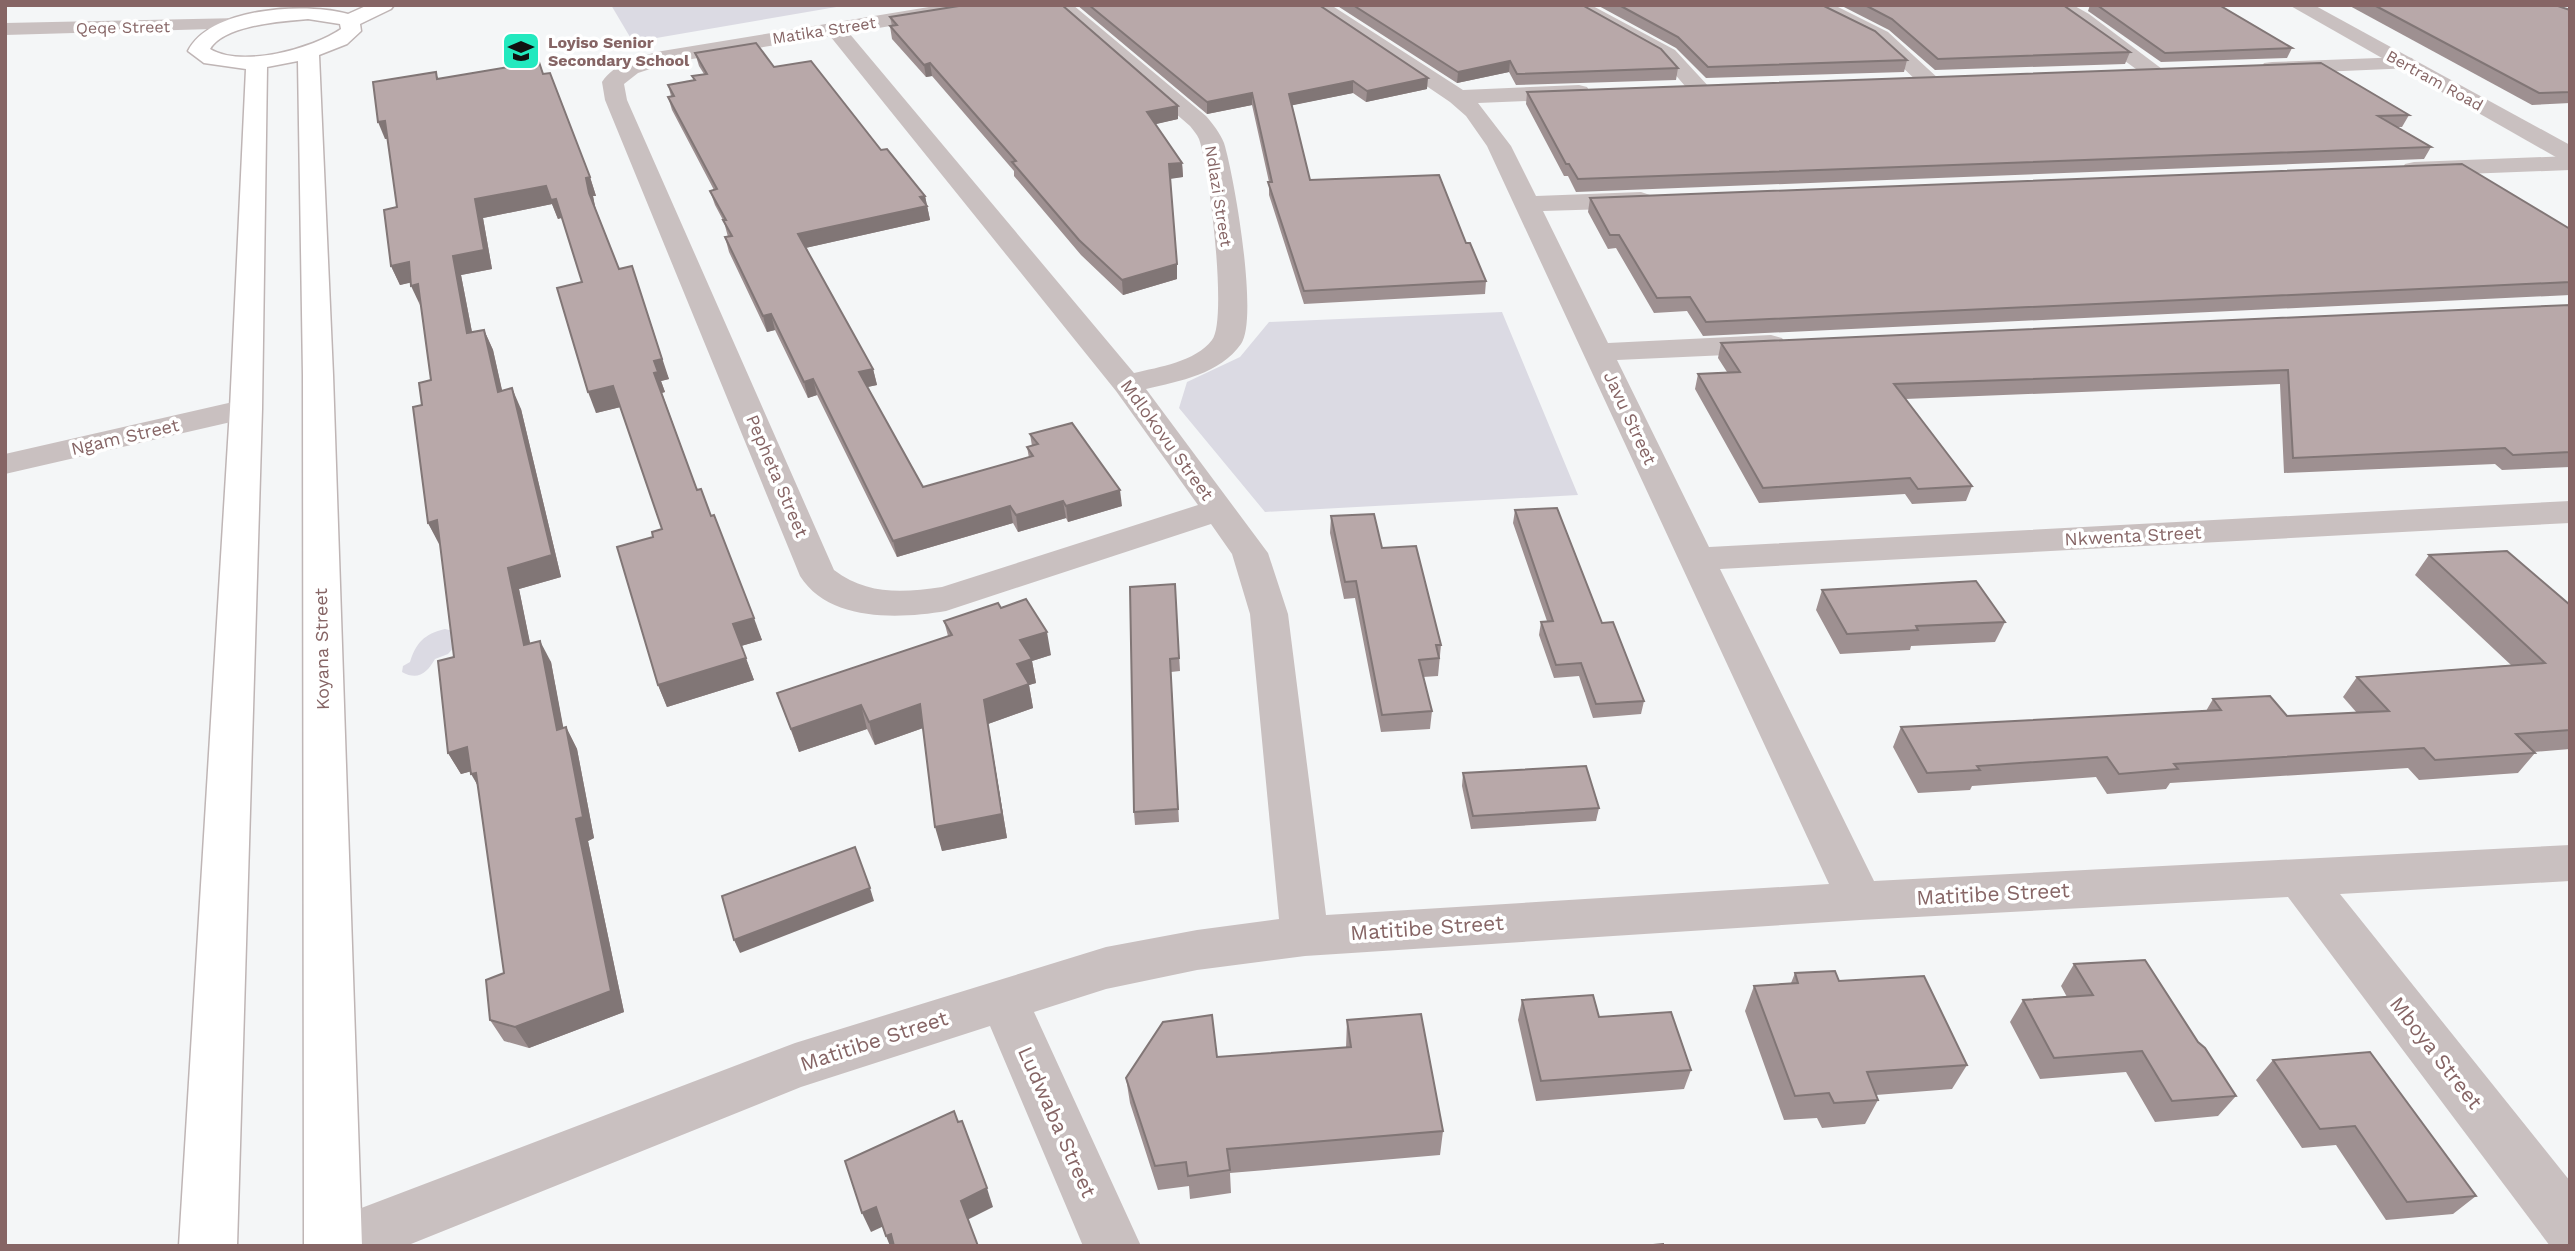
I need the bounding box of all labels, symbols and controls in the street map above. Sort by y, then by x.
street label: Matika Street [771,13,877,48]
street label: Qeqe Street [76,17,170,38]
school or university icon: Loyiso Senior Secondary School [500,30,542,72]
place label: Loyiso Senior Secondary School [548,33,690,70]
street label: Bertram Road [2383,46,2486,115]
street label: Ndlazi Street [1201,144,1236,248]
street label: Javu Street [1600,368,1661,468]
street label: Mdlokovu Street [1117,375,1219,505]
street label: Pepheta Street [742,411,813,541]
street label: Ngam Street [69,414,181,459]
street label: Nkwenta Street [2064,521,2202,550]
street label: Koyana Street [310,587,333,710]
street label: Matitibe Street [1916,877,2071,910]
street label: Matitibe Street [1349,910,1505,945]
street label: Mboya Street [2385,992,2488,1114]
street label: Matitibe Street [797,1005,951,1076]
street label: Ludwaba Street [1013,1042,1102,1201]

